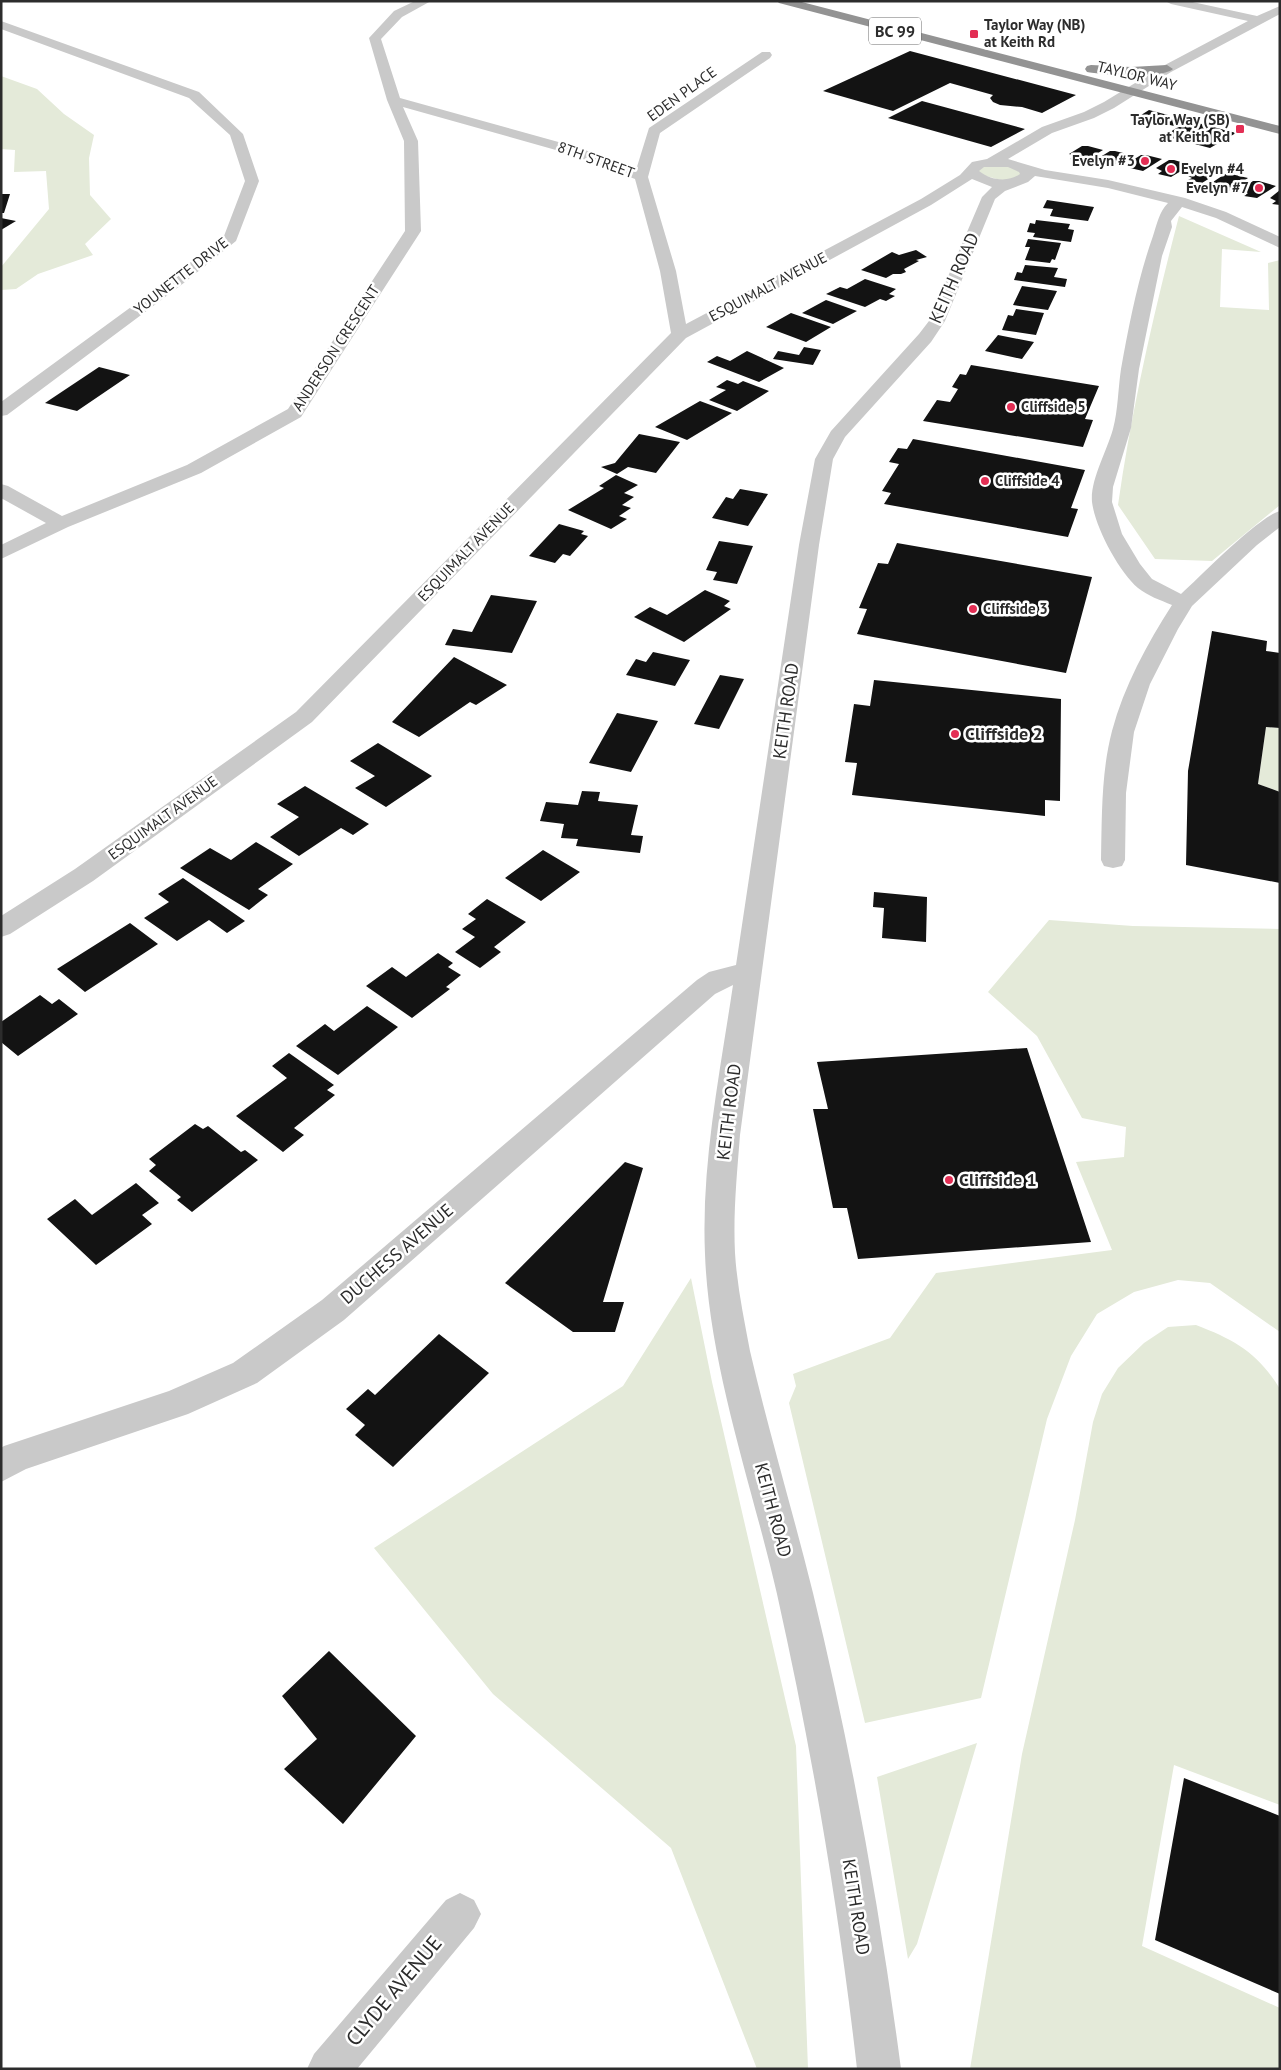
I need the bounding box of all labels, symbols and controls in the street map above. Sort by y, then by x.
place label: Taylor Way (NB) at Keith Rd [984,15,1085,51]
road number: BC 99 [869,18,921,44]
marker: Taylor Way (NB) at Keith Rd [968,28,980,40]
street label: TAYLOR WAY [1095,56,1179,95]
street label: EDEN PLACE [643,62,720,125]
place label: Taylor Way (SB) at Keith Rd [1131,110,1230,146]
marker: Taylor Way (SB) at Keith Rd [1234,123,1246,135]
street label: 8TH STREET [555,137,638,182]
place label: Evelyn #3 [1072,151,1135,170]
marker: Evelyn #3 [1139,155,1151,167]
place label: Evelyn #4 [1181,159,1245,178]
marker: Evelyn #4 [1165,163,1177,175]
place label: Evelyn #7 [1186,178,1249,197]
marker: Evelyn #7 [1253,182,1265,194]
street label: KEITH ROAD [923,229,984,327]
street label: YOUNETTE DRIVE [130,233,232,318]
street label: ESQUIMALT AVENUE [706,247,830,326]
street label: ANDERSON CRESCENT [288,281,384,414]
place label: Cliffside 5 [1021,397,1086,416]
marker: Cliffside 5 [1005,401,1017,413]
place label: Cliffside 4 [995,471,1060,490]
marker: Cliffside 4 [979,475,991,487]
street label: ESQUIMALT AVENUE [413,498,518,605]
place label: Cliffside 3 [983,599,1048,618]
marker: Cliffside 3 [967,603,979,615]
street label: KEITH ROAD [767,661,804,760]
place label: Cliffside 2 [965,722,1043,745]
marker: Cliffside 2 [949,728,961,740]
street label: ESQUIMALT AVENUE [104,771,221,864]
street label: KEITH ROAD [711,1062,746,1161]
place label: Cliffside 1 [959,1168,1037,1191]
marker: Cliffside 1 [943,1174,955,1186]
street label: DUCHESS AVENUE [336,1198,458,1309]
street label: KEITH ROAD [750,1460,797,1560]
street label: KEITH ROAD [838,1857,875,1957]
street label: CLYDE AVENUE [340,1930,448,2051]

